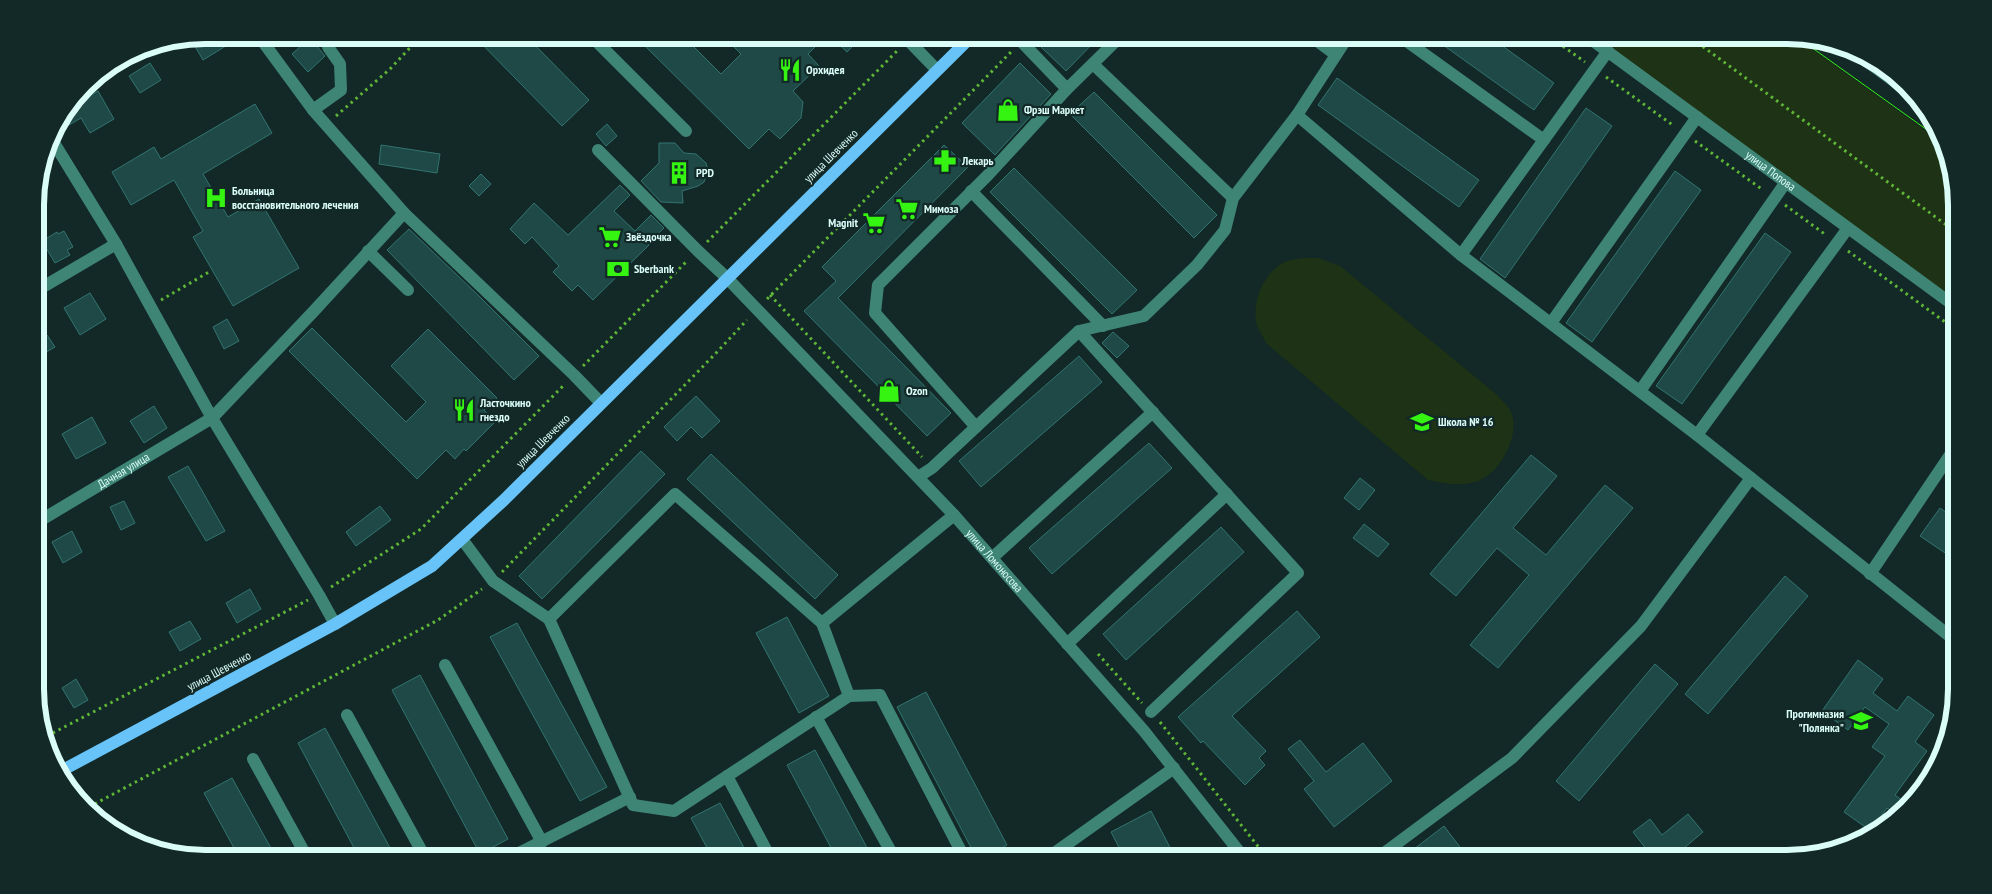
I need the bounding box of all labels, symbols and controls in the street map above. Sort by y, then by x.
restaurant icon: Орхидея [777,57,803,83]
place label: Орхидея [806,62,844,77]
shop icon: Фрэш Маркет [995,97,1021,123]
place label: Фрэш Маркет [1024,102,1085,117]
street label: улица Шевченко [801,126,861,186]
street label: улица Попова [1743,147,1799,194]
pharmacy icon: Лекарь [932,148,958,174]
place label: Лекарь [961,153,994,168]
building icon: PPD [666,160,692,186]
place label: PPD [696,165,714,180]
place label: Больница восстановительного лечения [232,183,358,212]
hospital icon: Больница восстановительного лечения [203,185,229,211]
supermarket icon: Мимоза [894,196,920,222]
place label: Мимоза [924,201,959,216]
supermarket icon: Magnit [861,210,887,236]
place label: Magnit [828,215,859,230]
supermarket icon: Звёздочка [597,224,623,250]
place label: Звёздочка [626,229,672,244]
bank icon: Sberbank [605,256,631,282]
place label: Sberbank [634,261,674,276]
shop icon: Ozon [876,378,902,404]
place label: Ozon [906,383,928,398]
place label: Ласточкино гнездо [479,395,531,424]
restaurant icon: Ласточкино гнездо [451,397,477,423]
school or university icon: Школа № 16 [1409,409,1435,435]
street label: улица Шевченко [513,411,573,471]
place label: Школа № 16 [1438,414,1494,429]
street label: Дачная улица [95,449,152,492]
street label: улица Ломоносова [963,526,1027,595]
street label: улица Шевченко [184,648,253,694]
place label: Прогимназия "Полянка" [1786,706,1844,735]
school or university icon: Прогимназия "Полянка" [1848,708,1874,734]

